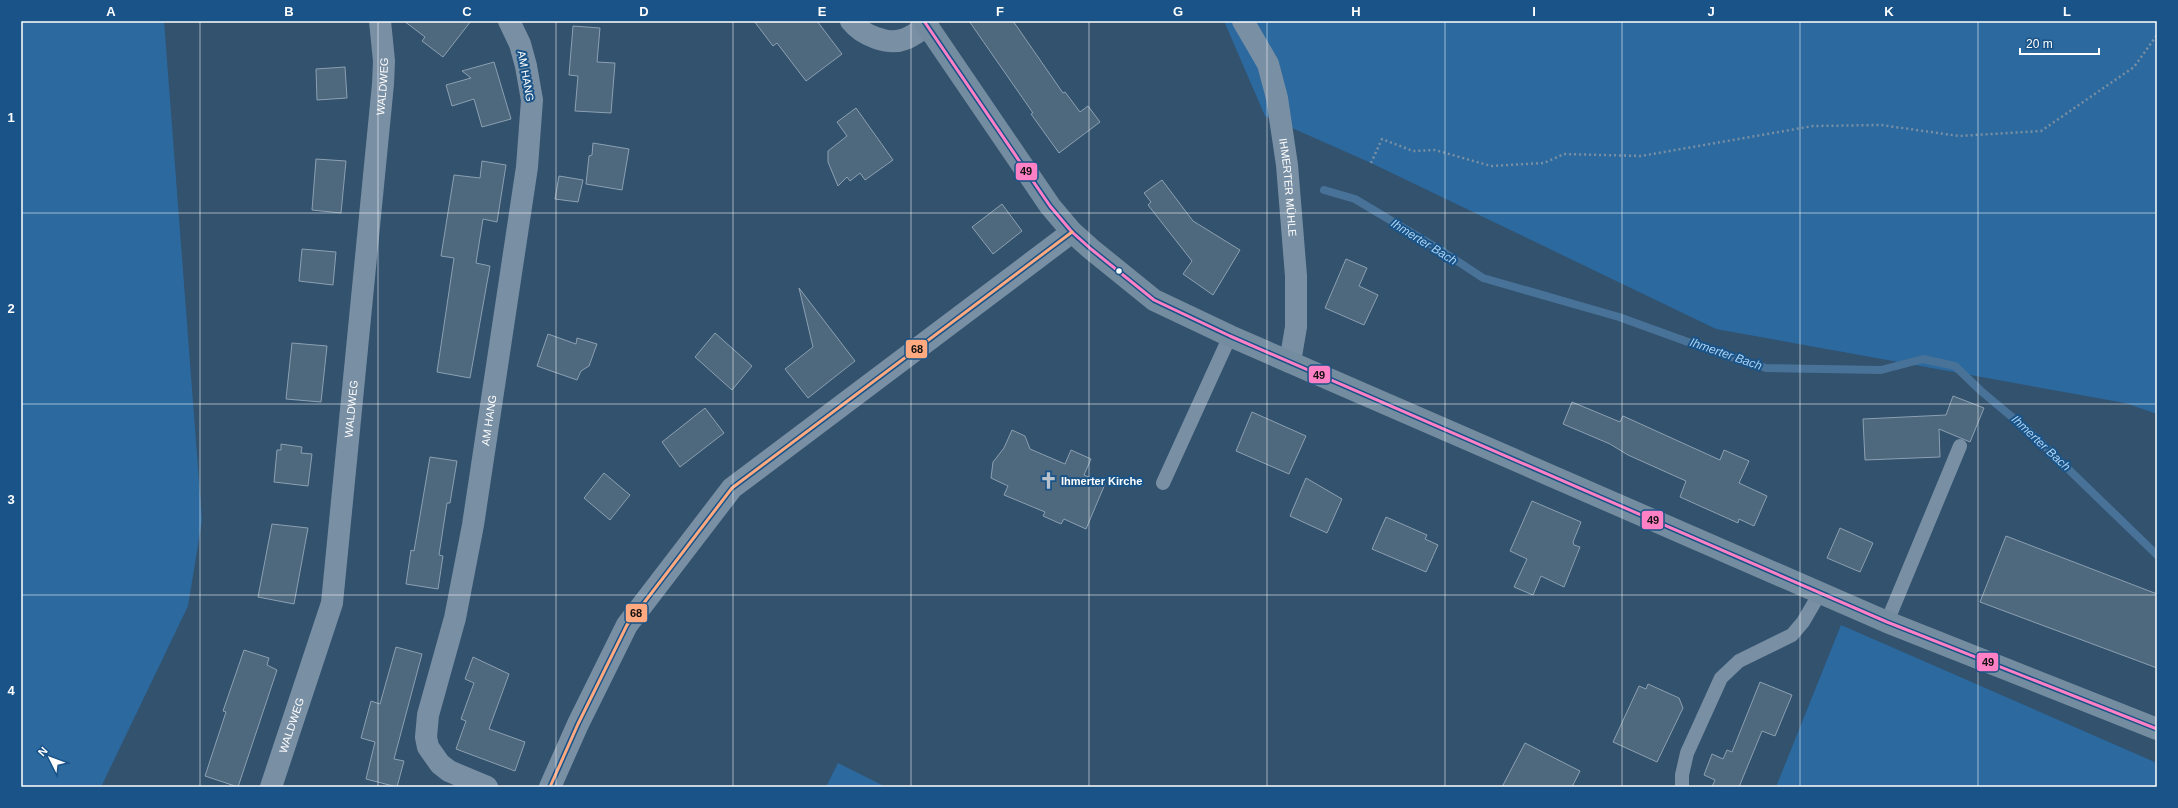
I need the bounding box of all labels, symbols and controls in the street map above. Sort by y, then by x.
text: A [106,4,116,19]
text: B [284,4,294,19]
text: C [462,4,472,19]
text: D [639,4,649,19]
text: E [818,4,827,19]
text: F [996,4,1004,19]
text: G [1173,4,1183,19]
text: H [1351,4,1361,19]
text: I [1532,4,1536,19]
text: J [1707,4,1715,19]
text: K [1884,4,1894,19]
text: L [2063,4,2071,19]
scale bar [2020,30,2099,56]
text: 20 m [2026,37,2053,51]
street label: AM HANG [516,50,536,102]
street label: WALDWEG [374,57,390,116]
text: 1 [7,110,15,125]
street label: IHMERTER MÜHLE [1277,137,1299,237]
line badge: 49 [1015,162,1038,181]
text: 49 [1020,165,1032,177]
water label: Ihmerter Bach [1388,216,1460,268]
unlabelled marker [1114,266,1124,276]
text: 2 [7,301,15,316]
water label: Ihmerter Bach [1688,335,1764,373]
line badge: 68 [905,339,928,359]
text: 68 [911,343,923,355]
line badge: 49 [1308,365,1331,384]
text: 49 [1313,369,1325,381]
street label: WALDWEG [342,379,360,438]
street label: AM HANG [479,394,499,447]
water label: Ihmerter Bach [2009,412,2074,474]
church icon: Ihmerter Kirche [1038,471,1058,491]
place label: Ihmerter Kirche [1061,475,1142,487]
text: 3 [7,492,15,507]
line badge: 49 [1641,510,1664,530]
text: 49 [1647,514,1659,526]
line badge: 68 [625,603,648,623]
text: 68 [630,607,642,619]
line badge: 49 [1976,652,1999,672]
text: 49 [1982,656,1994,668]
text: 4 [7,683,15,698]
street label: WALDWEG [277,696,306,755]
north arrow [30,738,70,778]
text: N [35,744,50,758]

